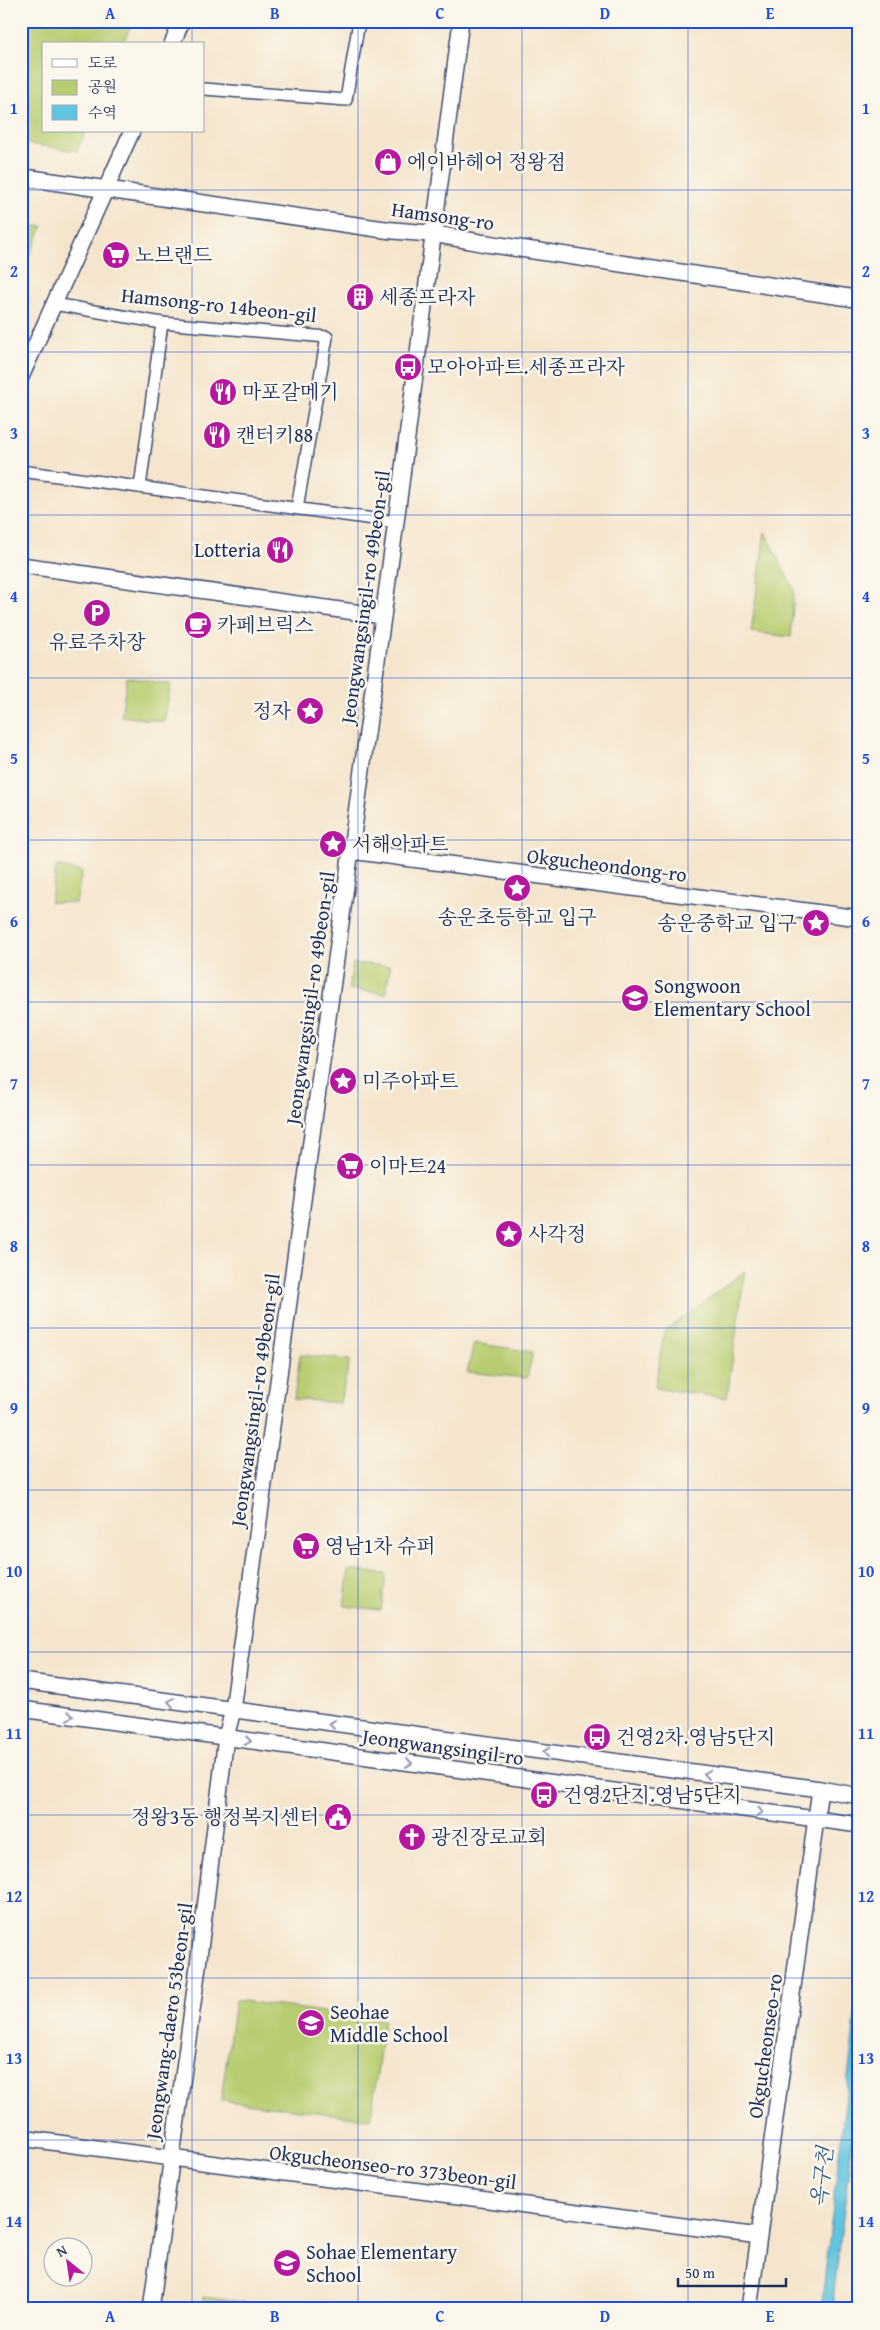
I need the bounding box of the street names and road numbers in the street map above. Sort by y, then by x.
street label: Hamsong-ro [390,194,496,237]
street label: Hamsong-ro 14beon-gil [120,280,319,329]
street label: Jeongwangsingil-ro 49beon-gil [332,468,397,728]
street label: Okgucheondong-ro [526,840,689,889]
street label: Jeongwangsingil-ro 49beon-gil [277,869,342,1129]
street label: Jeongwangsingil-ro 49beon-gil [222,1271,287,1531]
street label: Jeongwangsingil-ro [358,1720,526,1772]
street label: Jeongwang-daero 53beon-gil [137,1900,200,2144]
street label: Okgucheonseo-ro [740,1972,789,2120]
street label: Okgucheonseo-ro 373beon-gil [268,2137,519,2196]

